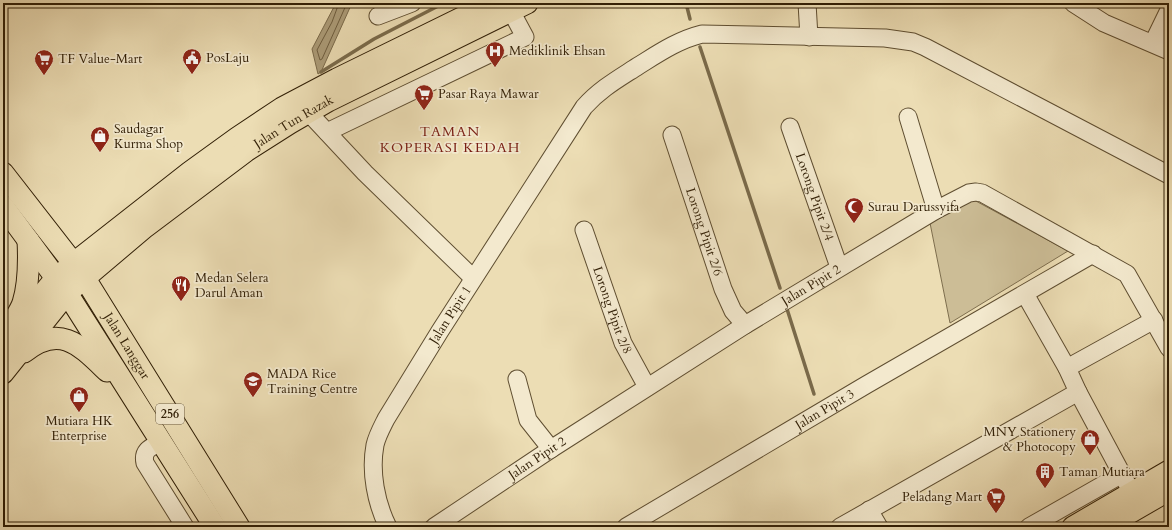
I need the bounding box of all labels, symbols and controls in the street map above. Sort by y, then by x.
hospital icon: Mediklinik Ehsan [484,40,506,68]
place label: Mediklinik Ehsan [509,42,606,60]
public building icon: PosLaju [181,47,203,75]
supermarket icon: TF Value-Mart [33,48,55,76]
place label: PosLaju [206,49,249,67]
place label: TF Value-Mart [58,50,142,68]
supermarket icon: Pasar Raya Mawar [413,83,435,111]
place label: Pasar Raya Mawar [438,85,539,103]
street label: Jalan Tun Razak [249,91,337,154]
place label: Saudagar Kurma Shop [114,120,183,153]
district label: TAMAN KOPERASI KEDAH [380,122,520,157]
shop icon: Saudagar Kurma Shop [89,125,111,153]
street label: Lorong Pipit 2/4 [791,150,838,244]
street label: Lorong Pipit 2/6 [681,185,727,279]
mosque icon: Surau Darussyifa [843,196,865,224]
place label: Surau Darussyifa [868,198,960,216]
street label: Jalan Pipit 2 [776,260,844,311]
street label: Lorong Pipit 2/8 [588,264,636,357]
place label: Medan Selera Darul Aman [195,269,269,302]
restaurant icon: Medan Selera Darul Aman [170,274,192,302]
street label: Jalan Pipit 1 [424,282,476,349]
street label: Jalan Langgar [98,307,155,383]
place label: MADA Rice Training Centre [267,365,358,398]
school or university icon: MADA Rice Training Centre [242,370,264,398]
shop icon: Mutiara HK Enterprise [68,385,90,413]
street label: Jalan Pipit 3 [790,385,858,435]
road number: 256 [156,404,184,424]
place label: Mutiara HK Enterprise [45,412,113,445]
place label: MNY Stationery & Photocopy [984,423,1076,456]
shop icon: MNY Stationery & Photocopy [1079,428,1101,456]
street label: Jalan Pipit 2 [503,432,570,485]
building icon: Taman Mutiara [1034,461,1056,489]
place label: Taman Mutiara [1059,463,1145,481]
supermarket icon: Peladang Mart [985,486,1007,514]
place label: Peladang Mart [902,488,982,506]

